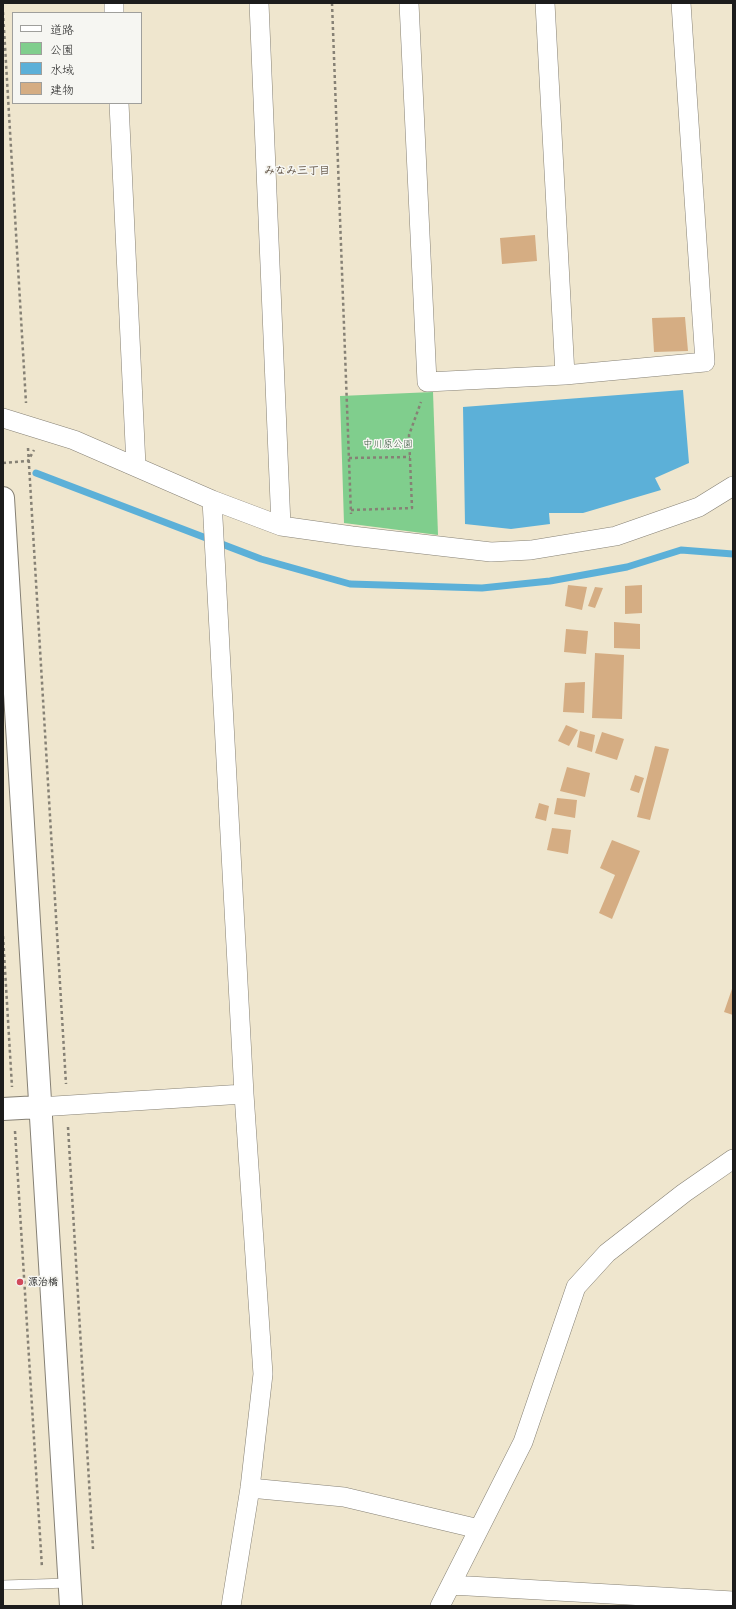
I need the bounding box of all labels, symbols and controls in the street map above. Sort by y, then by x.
legend [12,12,142,104]
text: 道路 [50,21,74,37]
text: 公園 [50,41,74,57]
text: 水域 [50,61,74,77]
text: 建物 [50,81,74,97]
district label: みなみ三丁目 [264,164,330,178]
park label: 中川原公園 [363,438,413,450]
place label: 源治橋 [28,1276,58,1288]
marker: 源治橋 [15,1277,25,1287]

